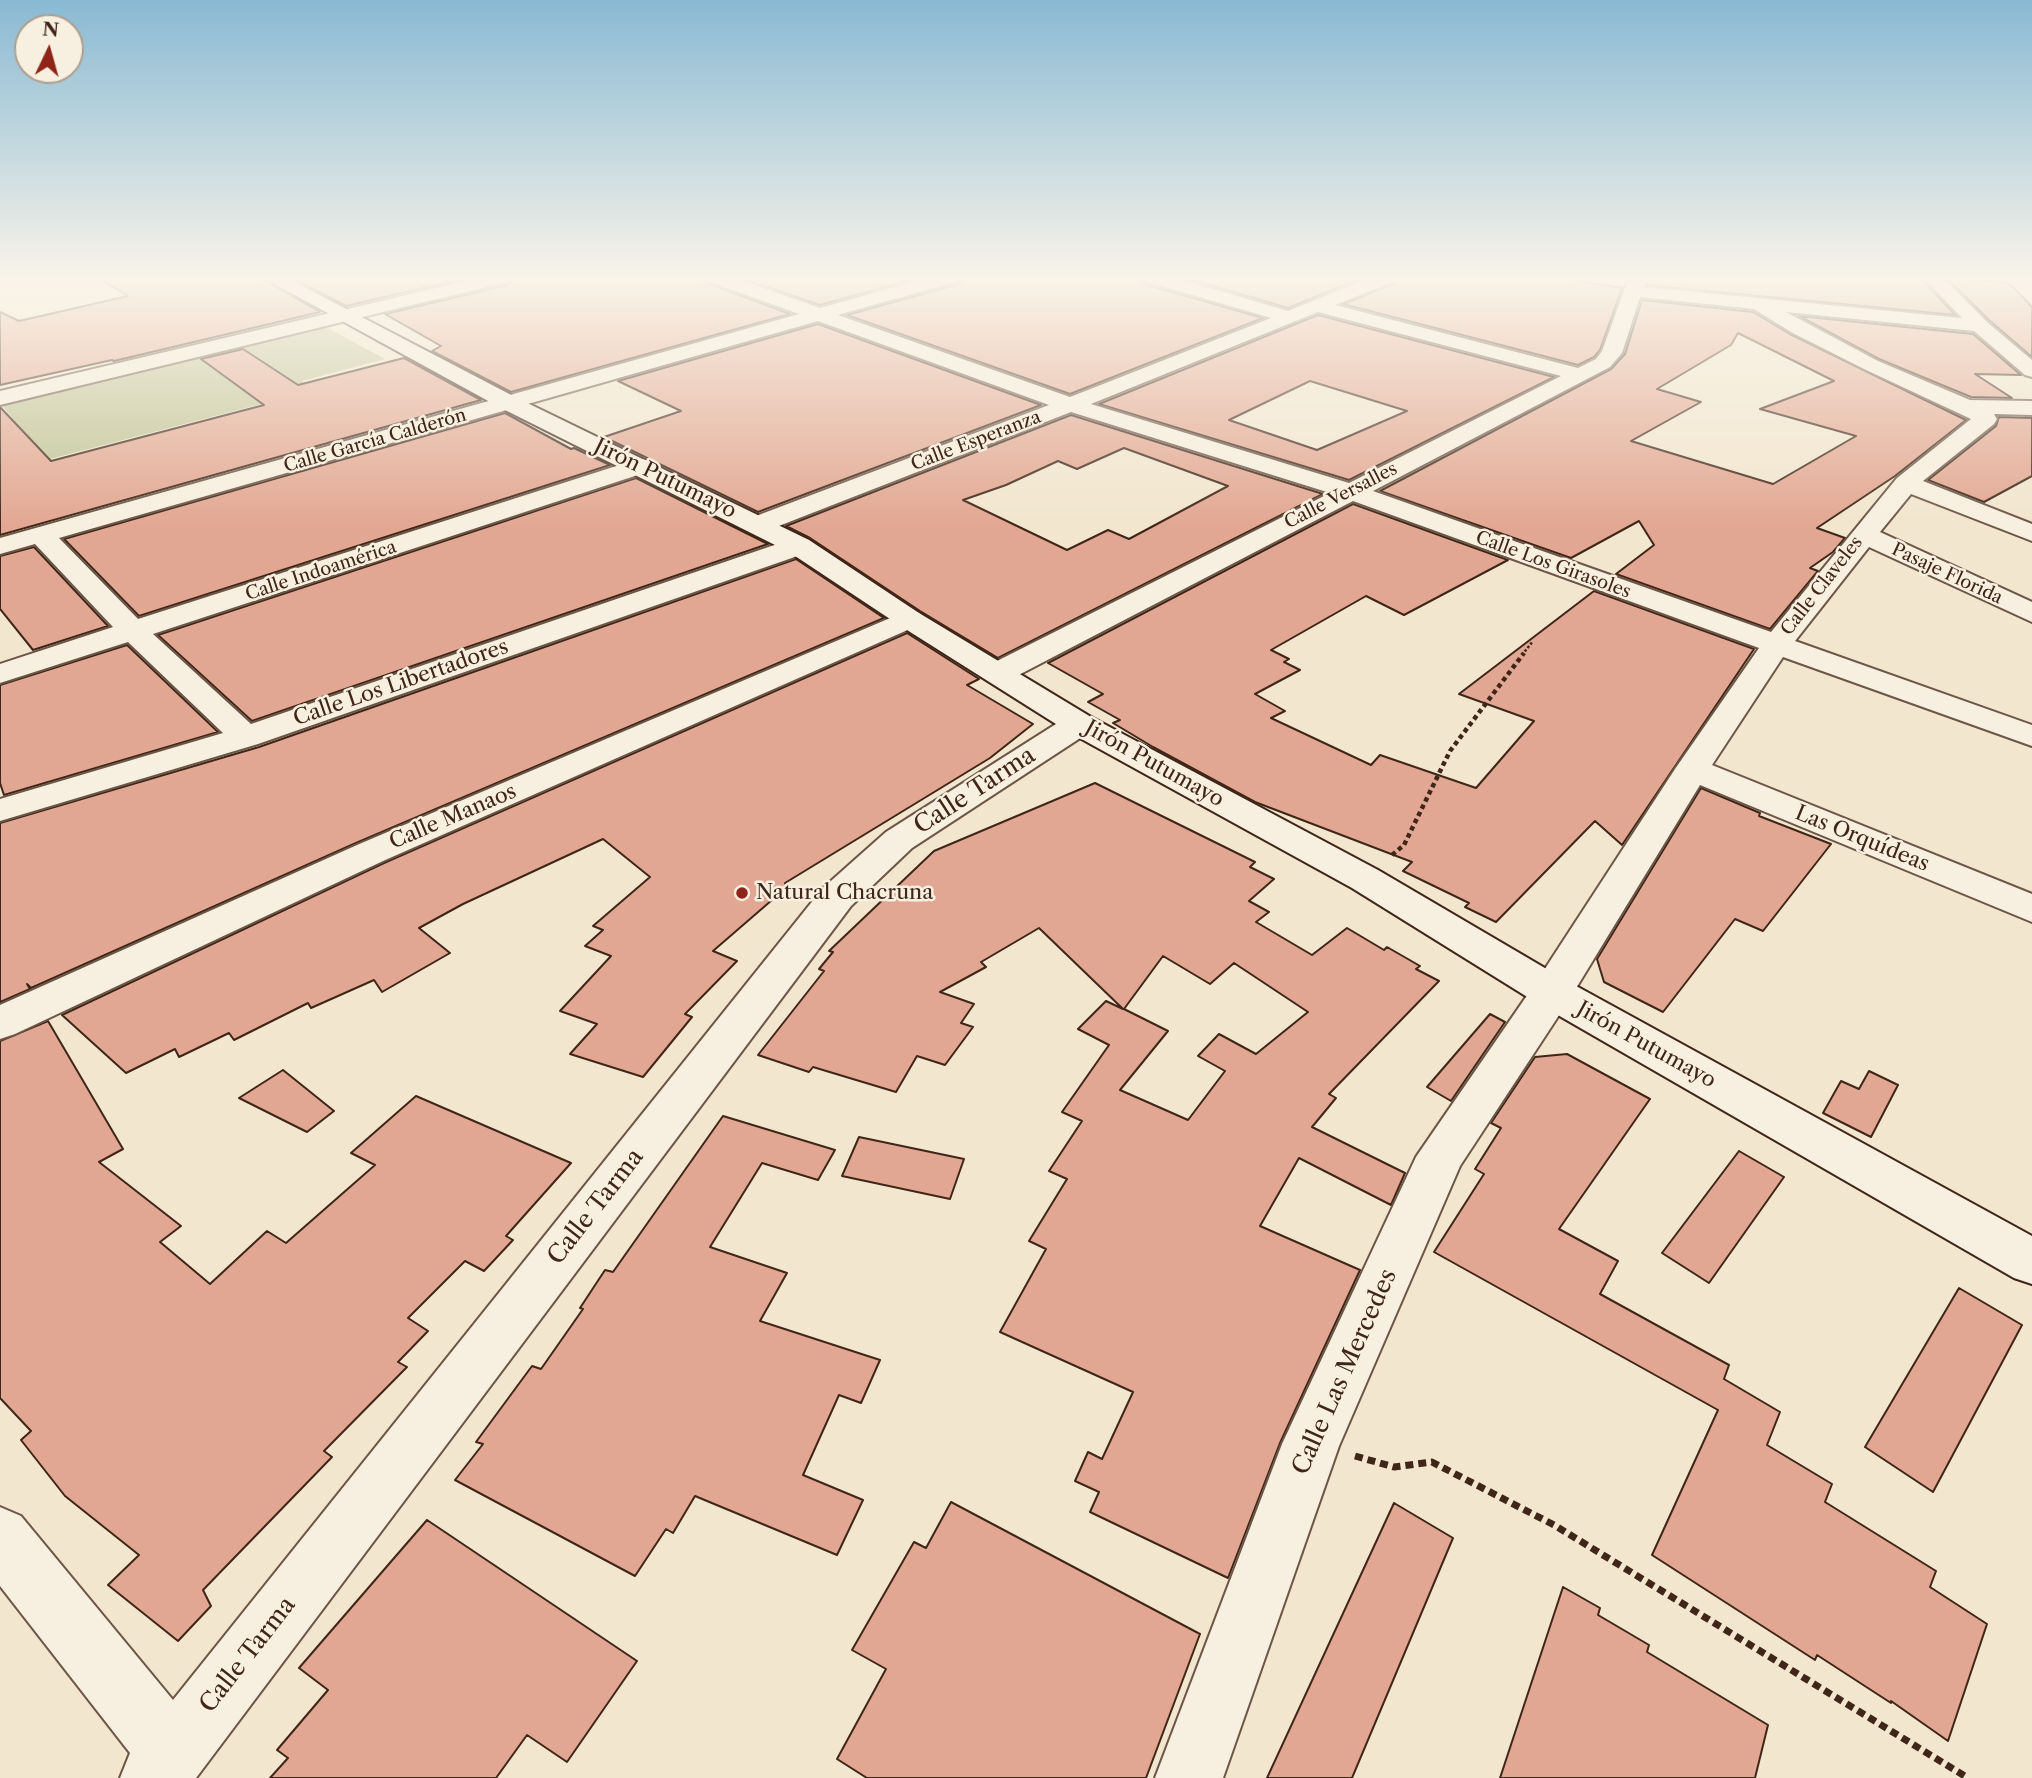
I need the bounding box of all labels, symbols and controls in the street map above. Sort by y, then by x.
north arrow [14,14,84,84]
text: N [41,17,60,42]
street label: Calle García Calderón [281,405,469,477]
street label: Calle Esperanza [908,406,1044,476]
street label: Jirón Putumayo [590,434,740,524]
street label: Calle Versalles [1281,458,1401,534]
street label: Calle Los Girasoles [1472,527,1634,603]
street label: Calle Claveles [1777,532,1867,640]
street label: Calle Indoamérica [243,536,399,606]
street label: Pasaje Florida [1888,539,2006,609]
street label: Calle Los Libertadores [290,634,512,732]
street label: Jirón Putumayo [1080,715,1228,813]
street label: Calle Tarma [909,741,1041,841]
street label: Calle Manaos [386,779,520,855]
street label: Las Orquídeas [1791,801,1933,877]
place label: Natural Chacruna [756,880,933,906]
marker: Natural Chacruna [734,885,750,901]
street label: Jirón Putumayo [1572,996,1720,1094]
street label: Calle Tarma [542,1143,650,1271]
street label: Calle Las Mercedes [1287,1265,1403,1479]
street label: Calle Tarma [194,1591,302,1719]

